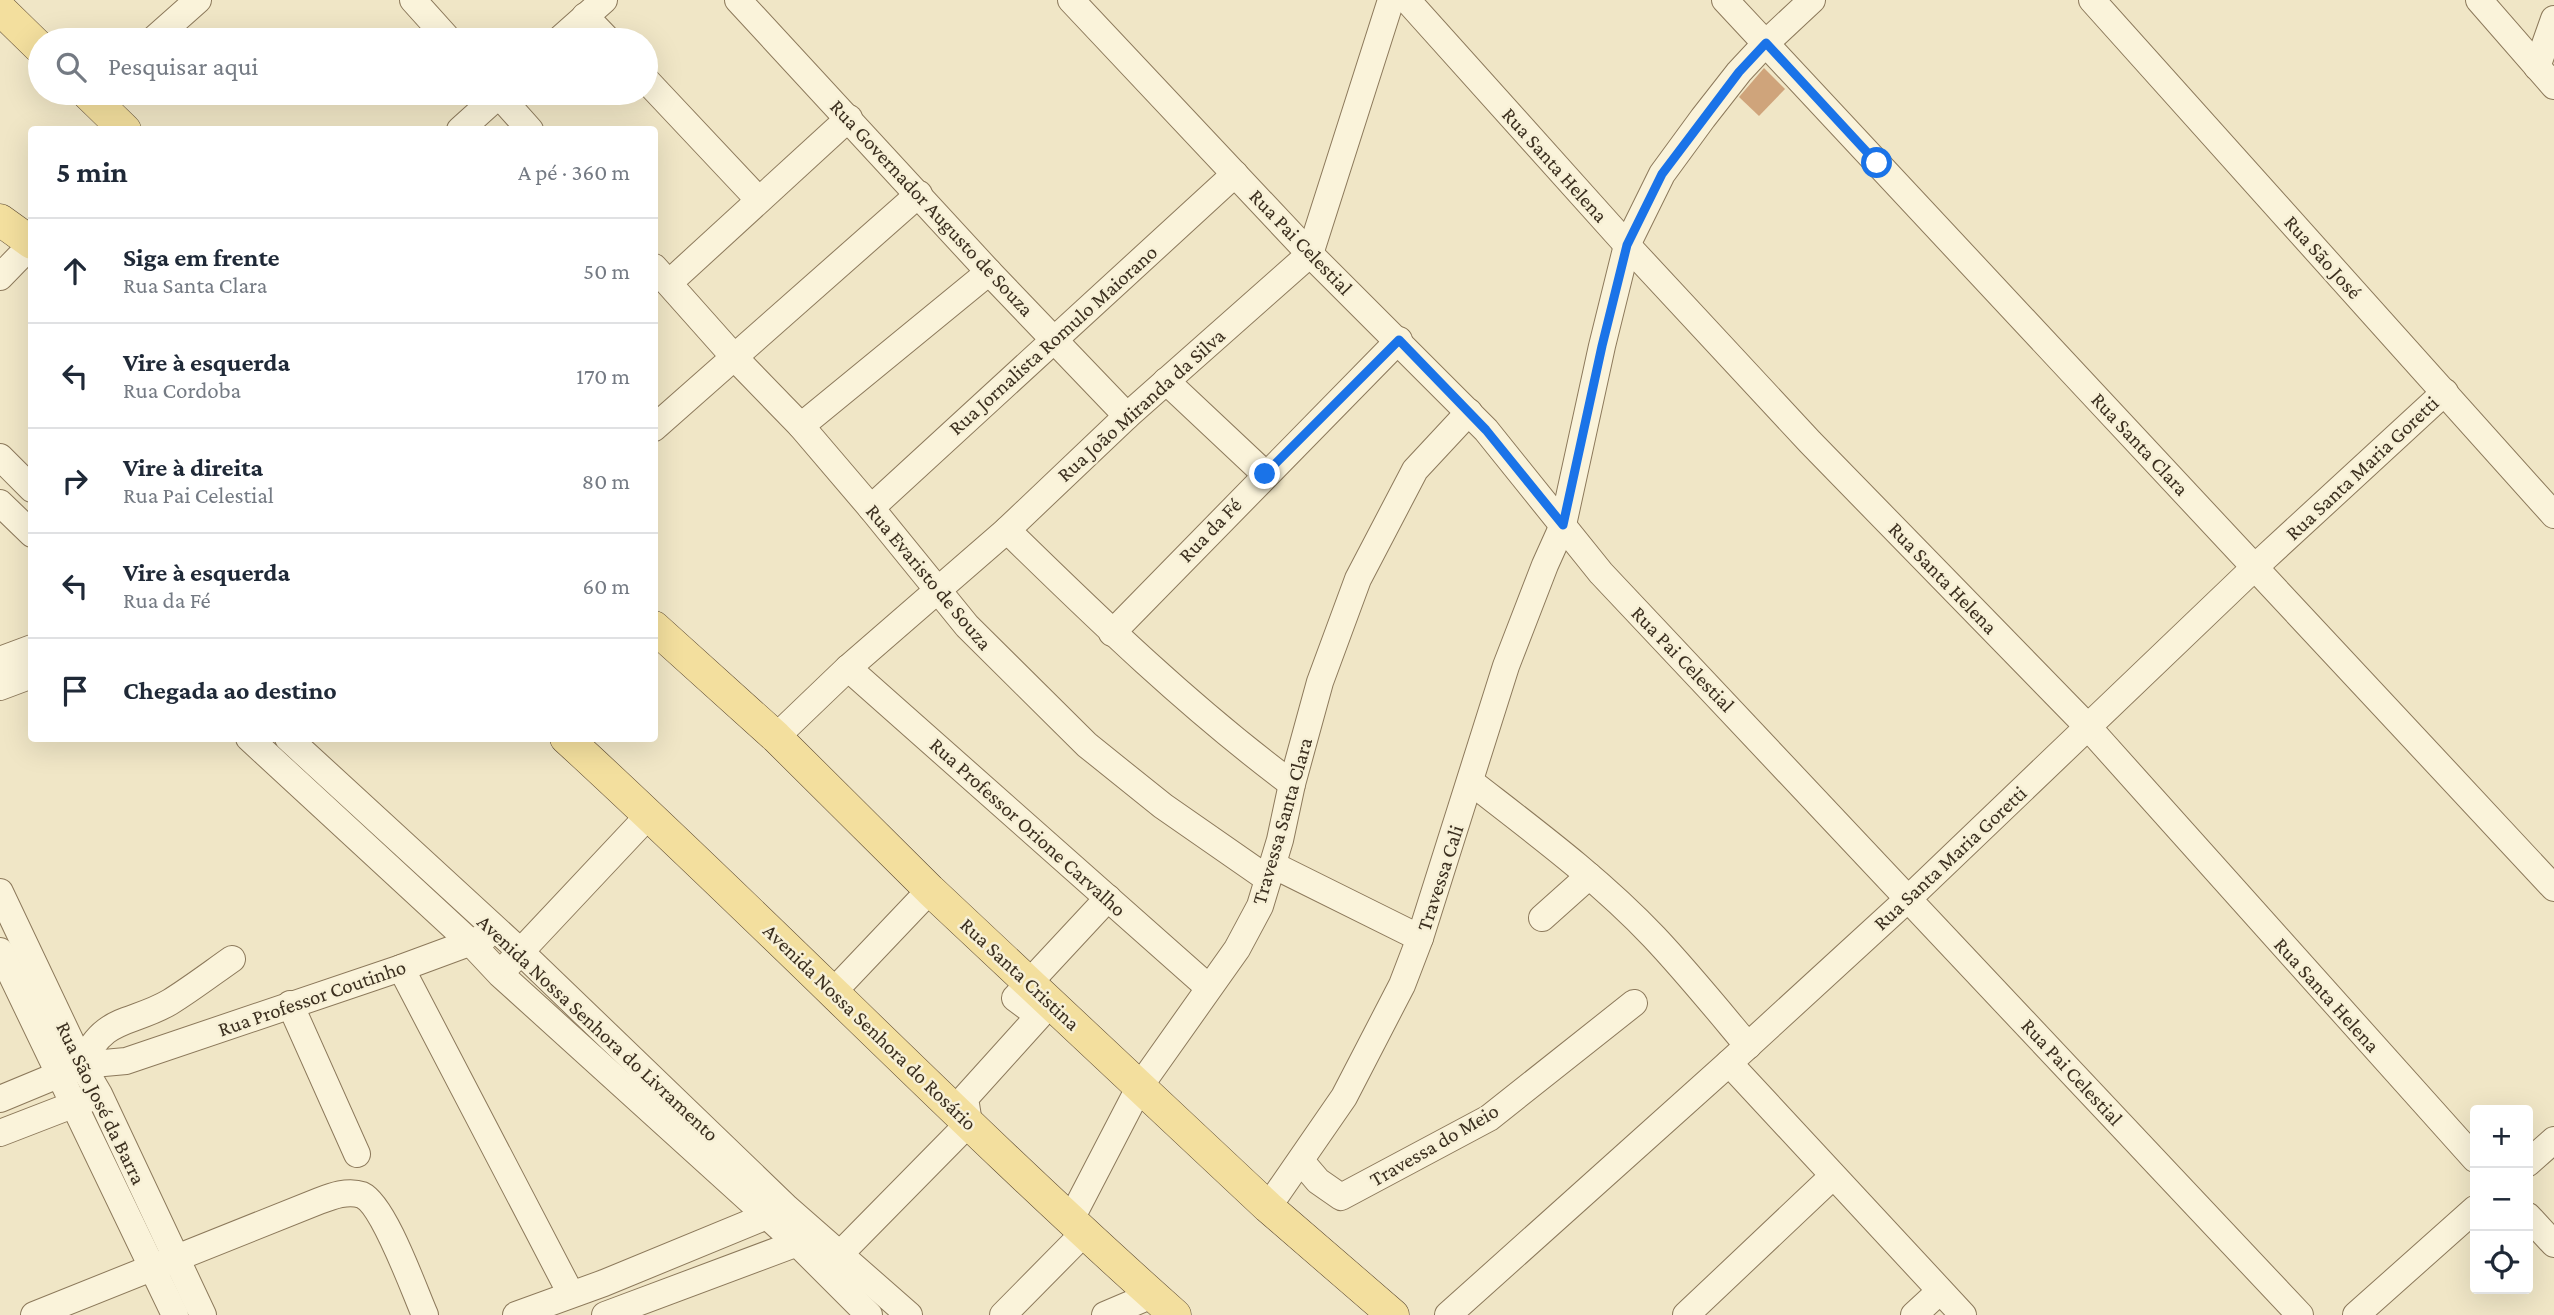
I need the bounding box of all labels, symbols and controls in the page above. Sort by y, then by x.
search box [28,28,658,105]
icon: search [52,48,90,86]
text: Pesquisar aqui [108,52,258,81]
street label: Rua Governador Augusto de Souza [825,95,1039,322]
street label: Rua Santa Helena [1497,103,1613,228]
route start [1861,147,1892,178]
text: 5 min [56,155,128,188]
text: A pé · 360 m [518,159,630,185]
street label: Rua Pai Celestial [1245,184,1357,300]
street label: Rua São José [2279,210,2367,304]
street label: Rua Jornalista Romulo Maiorano [944,240,1162,440]
text: Siga em frente [123,243,280,272]
icon: ahead [56,252,94,290]
text: 50 m [583,258,630,284]
text: Rua Santa Clara [123,272,267,298]
street label: Rua João Miranda da Silva [1052,323,1230,487]
text: Vire à esquerda [123,348,290,377]
icon: left [56,357,94,395]
text: 170 m [576,363,630,389]
text: Rua Cordoba [123,377,241,403]
street label: Rua Santa Clara [2086,388,2194,501]
street label: Rua Santa Maria Goretti [2280,390,2444,545]
text: Vire à direita [123,453,263,482]
route end [1249,458,1280,489]
icon: right [56,462,94,500]
text: 80 m [582,468,630,494]
text: Rua Pai Celestial [123,482,274,508]
street label: Rua da Fé [1174,493,1246,567]
street label: Rua Evaristo de Souza [861,499,997,655]
street label: Rua Santa Helena [1884,517,2003,639]
text: Vire à esquerda [123,558,290,587]
icon: left [56,567,94,605]
text: 60 m [583,573,630,599]
text: Rua da Fé [123,587,211,613]
street label: Rua Pai Celestial [1627,601,1739,717]
icon: arrive [56,672,94,710]
text: Chegada ao destino [123,676,337,705]
street label: Rua Professor Orione Carvalho [925,733,1131,921]
street label: Travessa Santa Clara [1247,734,1317,907]
street label: Rua Santa Maria Goretti [1868,780,2032,935]
street label: Travessa Cali [1412,822,1469,934]
street label: Avenida Nossa Senhora do Livramento [472,910,724,1146]
street label: Rua Santa Cristina [955,913,1085,1036]
street label: Avenida Nossa Senhora do Rosário [758,919,982,1135]
street label: Rua Santa Helena [2269,933,2385,1058]
street label: Rua Professor Coutinho [215,955,409,1041]
street label: Rua Pai Celestial [2016,1013,2128,1131]
street label: Rua São José da Barra [51,1018,151,1189]
street label: Travessa do Meio [1365,1098,1503,1192]
map controls [2470,1105,2533,1294]
button: + [2470,1105,2533,1168]
button: − [2470,1168,2533,1231]
button: locate [2470,1231,2533,1294]

